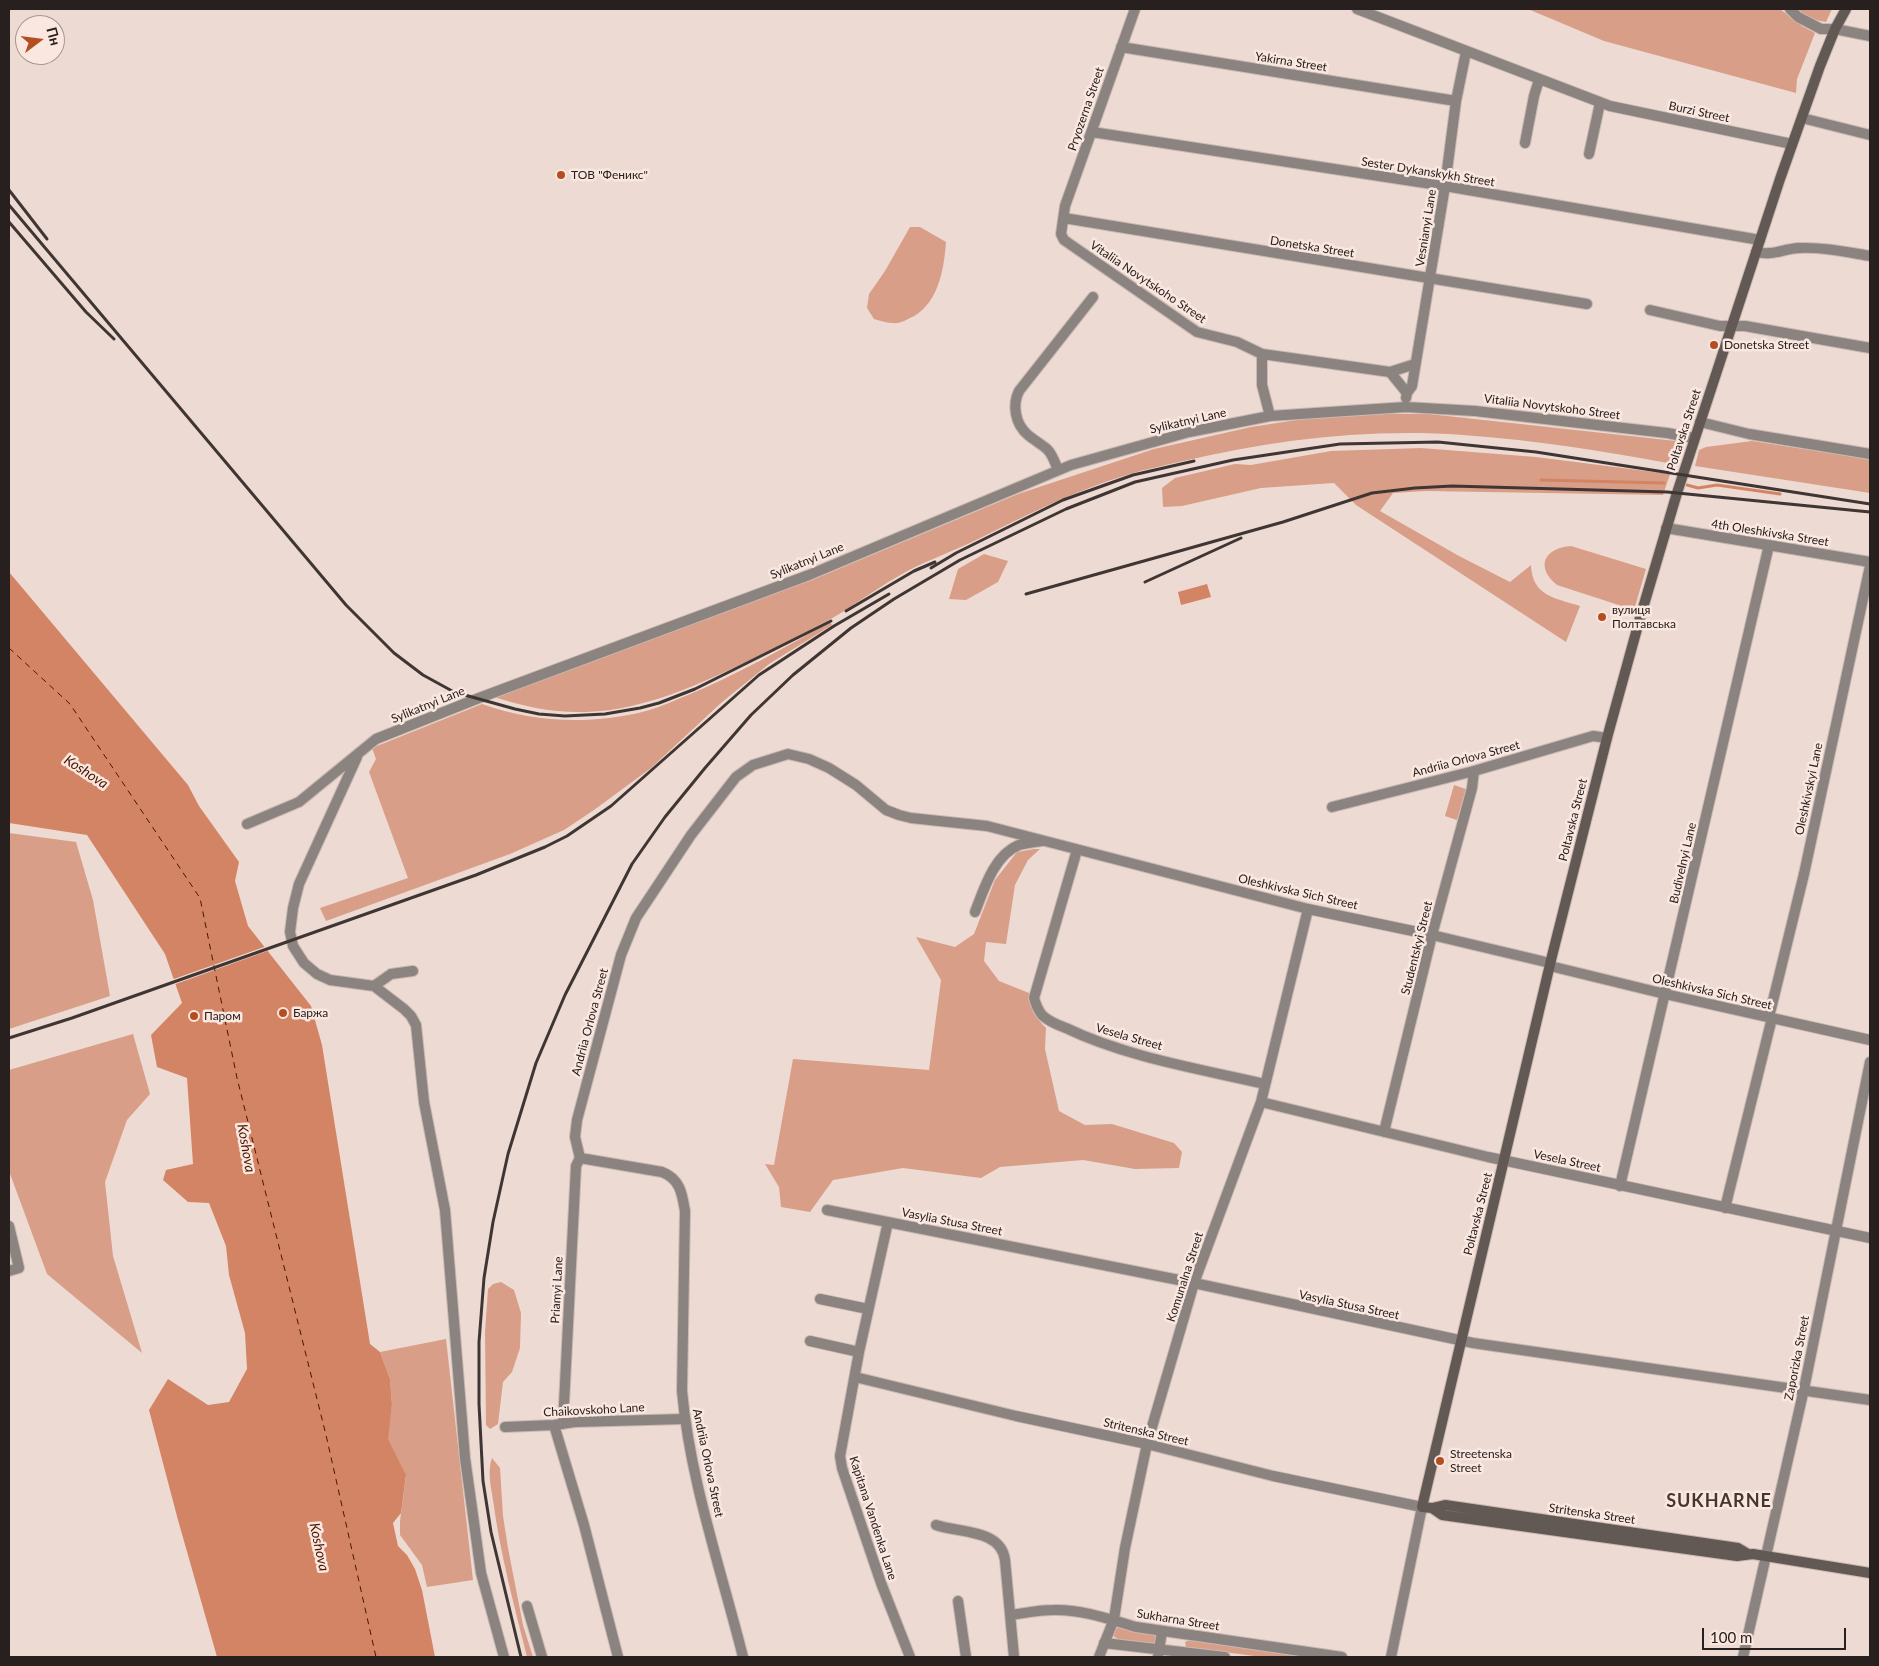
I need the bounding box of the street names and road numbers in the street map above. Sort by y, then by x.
street label: Yakirna Street [1254,49,1328,75]
street label: Pryozerna Street [1065,65,1107,153]
street label: Burzi Street [1667,99,1731,125]
street label: Sester Dykanskykh Street [1360,154,1496,190]
street label: Vesnianyi Lane [1413,188,1439,268]
street label: Donetska Street [1269,233,1355,261]
street label: Vitaliia Novytskoho Street [1087,238,1209,326]
street label: Poltavska Street [1664,388,1704,472]
street label: Vitaliia Novytskoho Street [1483,391,1621,423]
street label: Sylikatnyi Lane [1148,405,1228,437]
street label: 4th Oleshkivska Street [1710,517,1830,549]
street label: Sylikatnyi Lane [768,540,846,582]
street label: Sylikatnyi Lane [389,684,467,726]
street label: Andriia Orlova Street [1411,738,1521,780]
street label: Oleshkivskyi Lane [1792,741,1826,837]
street label: Poltavska Street [1556,777,1590,863]
street label: Budivelnyi Lane [1667,821,1699,905]
street label: Oleshkivska Sich Street [1237,871,1359,913]
street label: Studentskyi Street [1398,900,1436,996]
street label: Andriia Orlova Street [569,967,611,1077]
street label: Oleshkivska Sich Street [1651,971,1773,1013]
street label: Vesela Street [1094,1021,1164,1053]
street label: Vesela Street [1532,1147,1602,1175]
street label: Poltavska Street [1461,1171,1495,1257]
street label: Vasylia Stusa Street [900,1205,1004,1239]
street label: Komunalna Street [1164,1230,1206,1324]
street label: Priamyi Lane [548,1256,566,1324]
street label: Vasylia Stusa Street [1297,1287,1401,1323]
street label: Zaporizka Street [1782,1314,1812,1402]
street label: Chaikovskoho Lane [543,1400,645,1420]
street label: Andriia Orlova Street [689,1407,727,1519]
street label: Stritenska Street [1102,1415,1190,1449]
street label: Kapitana Vandenka Lane [846,1454,900,1582]
street label: Stritenska Street [1548,1501,1636,1527]
street label: Sukharna Street [1136,1606,1220,1634]

